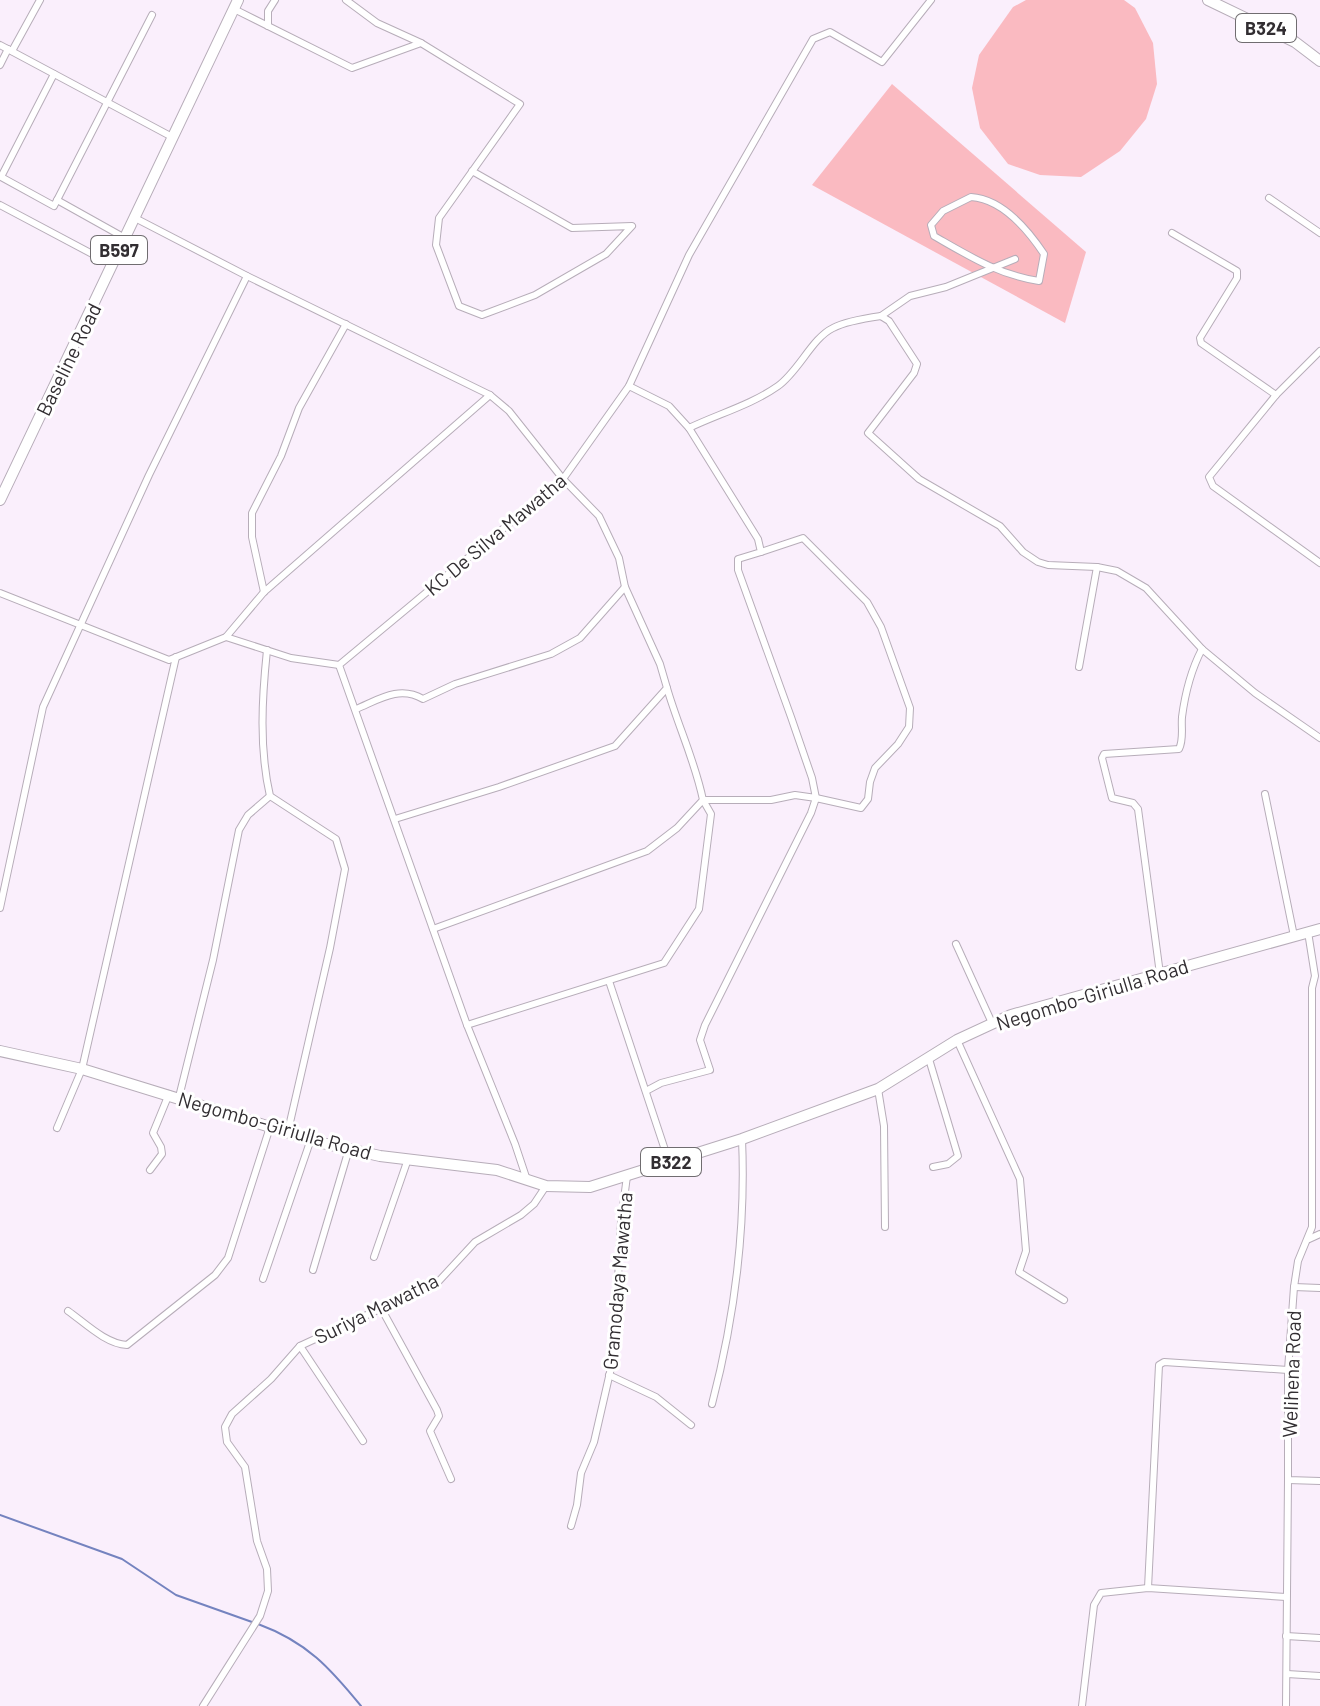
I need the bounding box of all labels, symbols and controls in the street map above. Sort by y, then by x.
road number: B324 [1236,14,1296,42]
road number: B597 [91,236,147,264]
street label: Baseline Road [30,299,106,419]
street label: KC De Silva Mawatha [419,468,571,600]
street label: Negombo-Giriulla Road [993,953,1191,1035]
street label: Negombo-Giriulla Road [176,1086,374,1164]
road number: B322 [641,1148,701,1176]
street label: Gramodaya Mawatha [597,1191,637,1371]
street label: Suriya Mawatha [310,1268,442,1348]
street label: Welihena Road [1277,1310,1305,1438]

